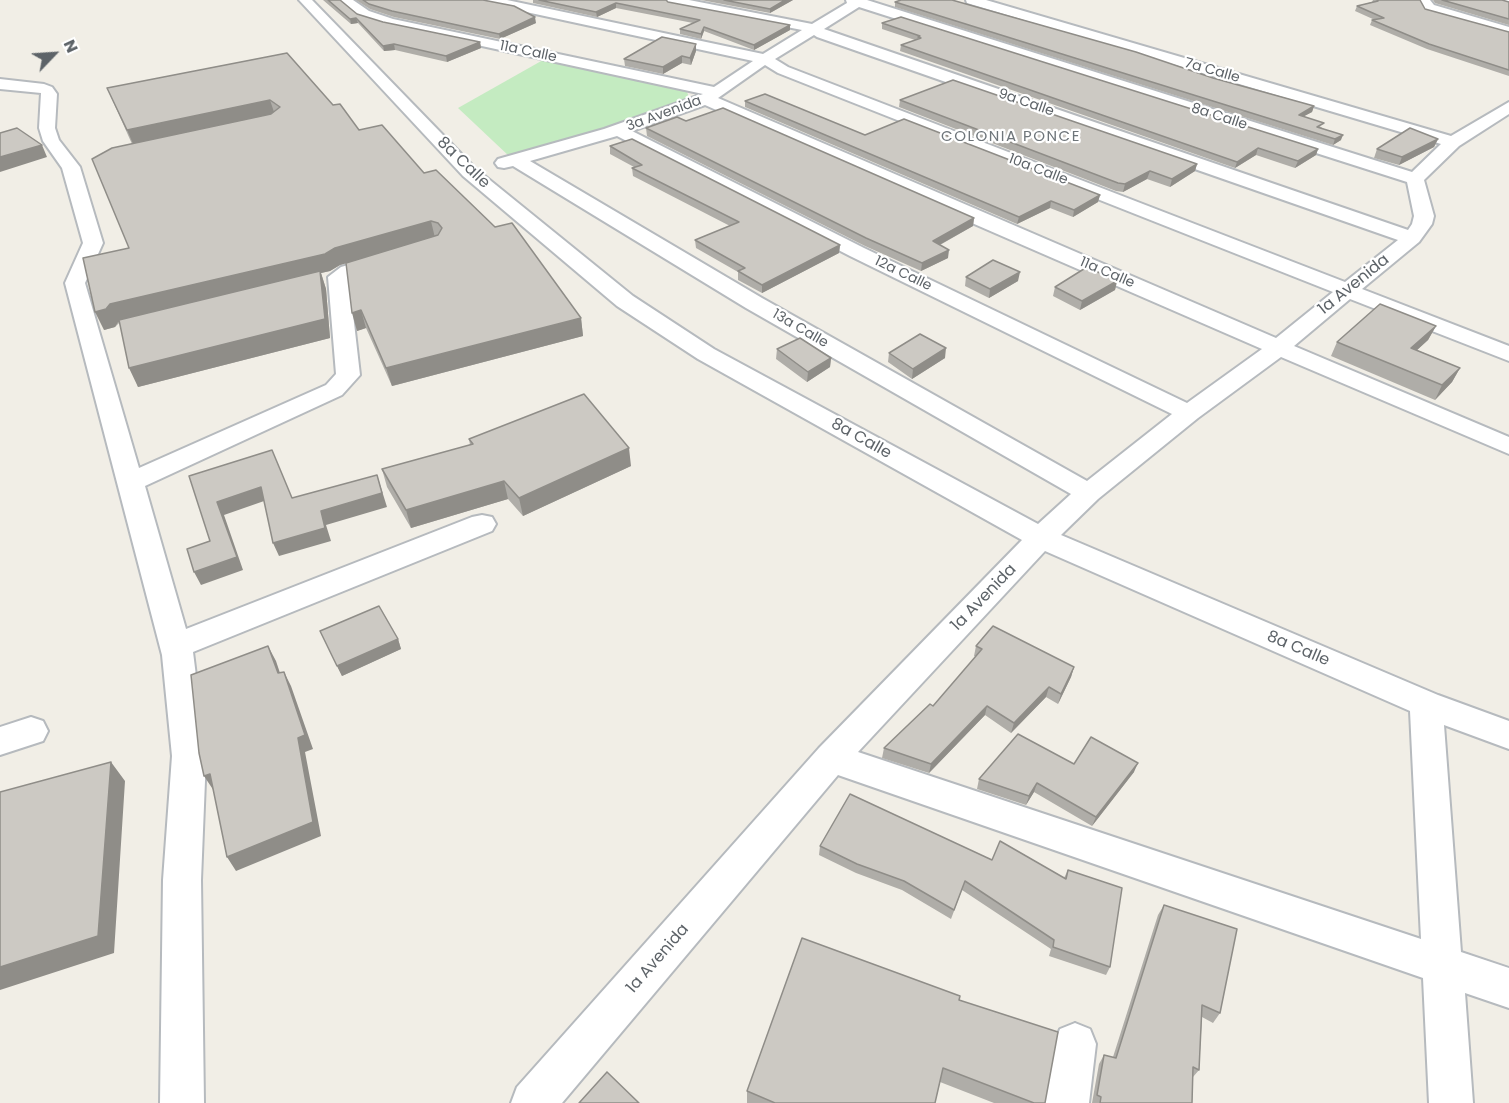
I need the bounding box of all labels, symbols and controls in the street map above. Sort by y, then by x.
north arrow [24,24,84,84]
text: N [58,36,84,56]
street label: 11a Calle [498,38,558,66]
street label: 7a Calle [1182,55,1242,87]
street label: 9a Calle [996,86,1056,120]
street label: 3a Avenida [624,93,704,135]
street label: 8a Calle [1189,100,1249,134]
district label: COLONIA PONCE [941,128,1081,146]
street label: 8a Calle [433,133,493,193]
street label: 10a Calle [1006,151,1070,189]
street label: 1a Avenida [1315,251,1393,319]
street label: 12a Calle [872,253,934,295]
street label: 11a Calle [1077,254,1137,292]
street label: 13a Calle [769,306,831,352]
street label: 8a Calle [827,415,895,463]
street label: 1a Avenida [947,561,1021,635]
street label: 8a Calle [1264,627,1332,671]
street label: 1a Avenida [623,920,693,998]

